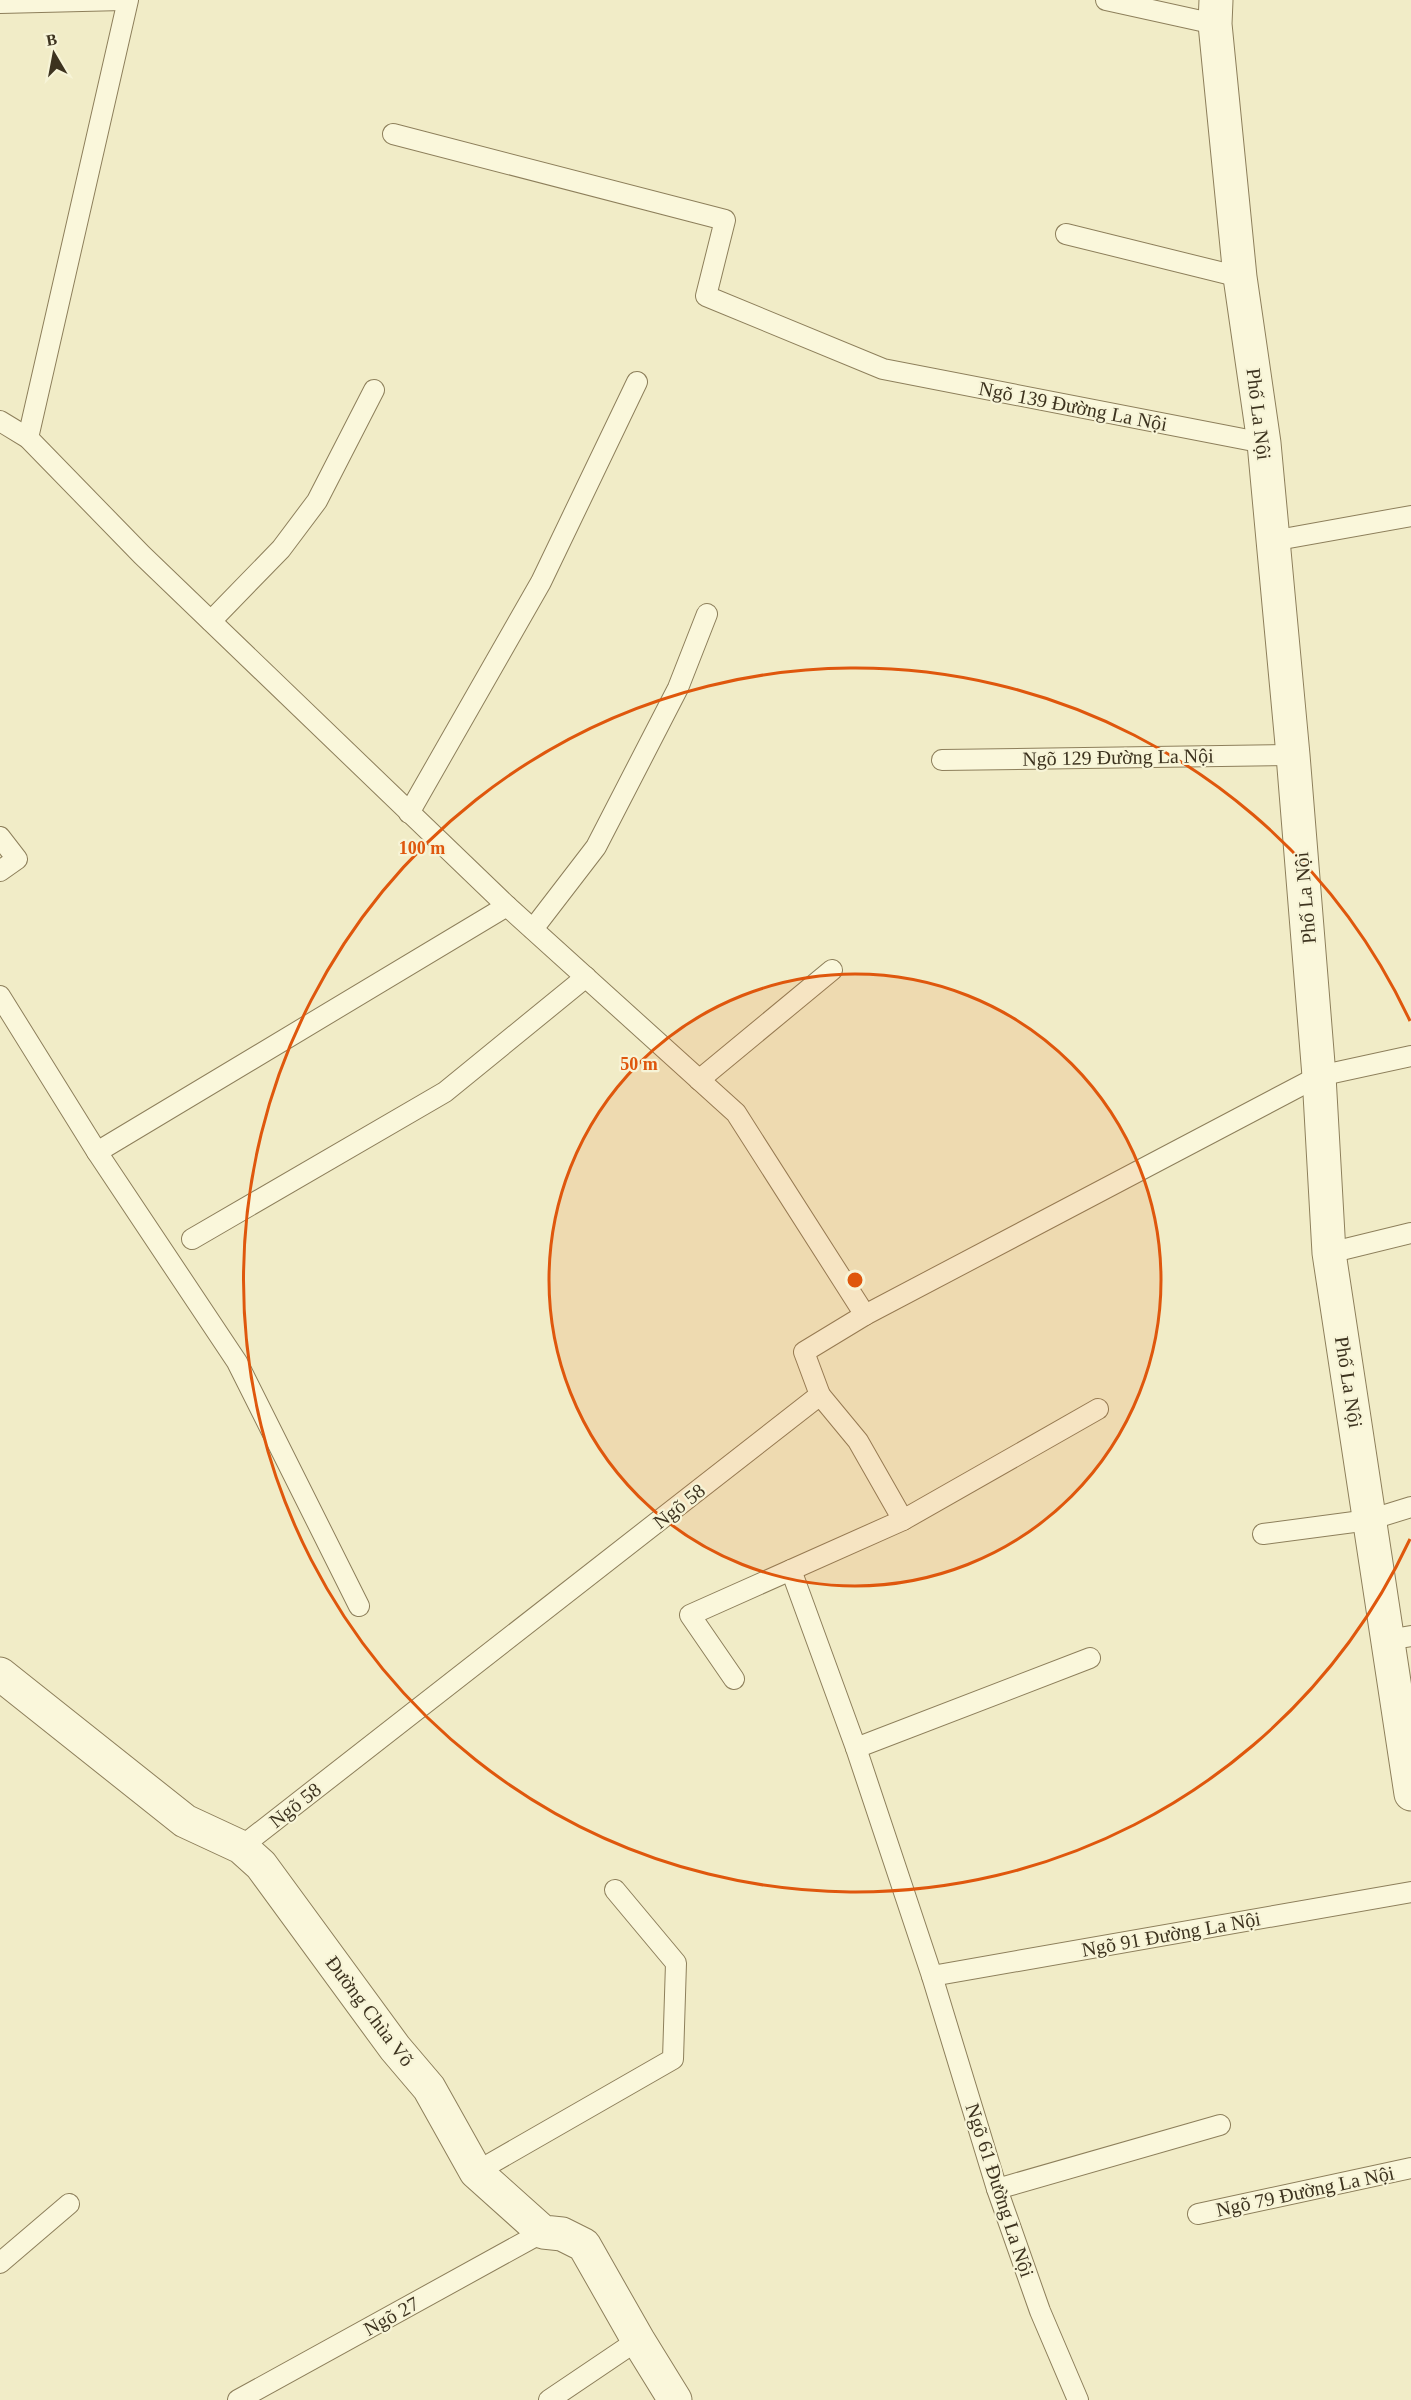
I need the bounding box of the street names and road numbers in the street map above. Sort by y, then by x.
street label: Phố La Nội [1242,367,1276,462]
street label: Ngõ 139 Đường La Nội [977,377,1169,436]
street label: Ngõ 129 Đường La Nội [1022,744,1214,771]
street label: Phố La Nội [1290,851,1320,945]
street label: Phố La Nội [1331,1335,1367,1430]
street label: Ngõ 58 [649,1479,710,1534]
street label: Ngõ 58 [265,1778,326,1833]
street label: Ngõ 91 Đường La Nội [1080,1907,1263,1962]
street label: Đường Chùa Võ [321,1952,419,2071]
street label: Ngõ 61 Đường La Nội [961,2100,1039,2280]
street label: Ngõ 79 Đường La Nội [1214,2161,1397,2222]
street label: Ngõ 27 [360,2292,423,2341]

